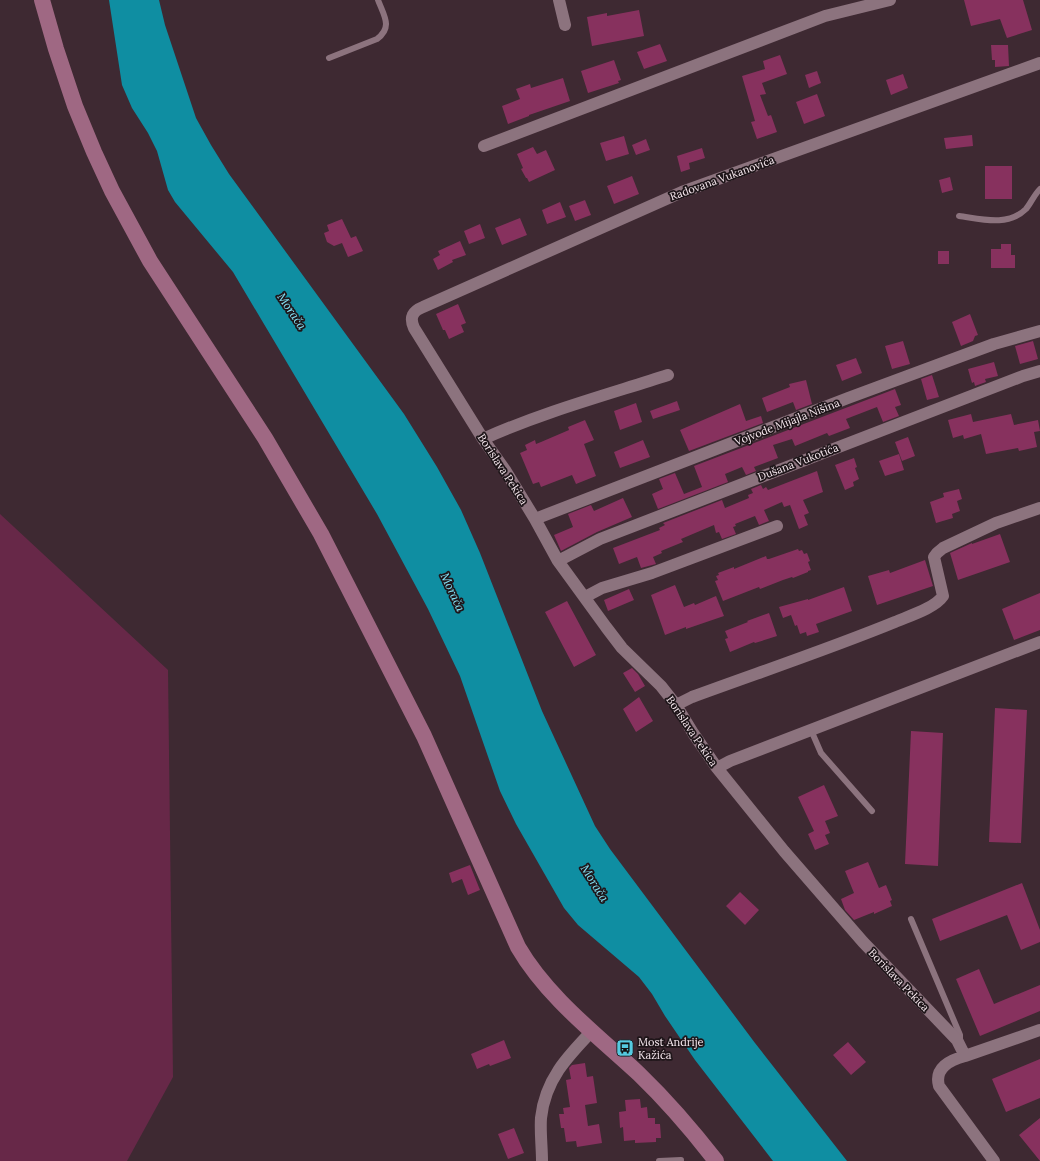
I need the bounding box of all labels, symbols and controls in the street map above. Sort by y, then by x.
street label: Radovana Vukanovića [668,152,777,203]
water label: Morača [274,290,310,333]
street label: Vojvode Mijajla Nišina [731,395,842,449]
street label: Borislava Pekica [475,431,531,507]
street label: Dušana Vukotića [756,440,841,484]
water label: Morača [437,570,469,614]
street label: Borislava Pekica [663,693,721,769]
water label: Morača [578,862,612,905]
street label: Borislava Pekica [866,946,933,1015]
place label: Most Andrije Kažića [638,1035,704,1062]
bus stop icon: Most Andrije Kažića [615,1038,635,1058]

